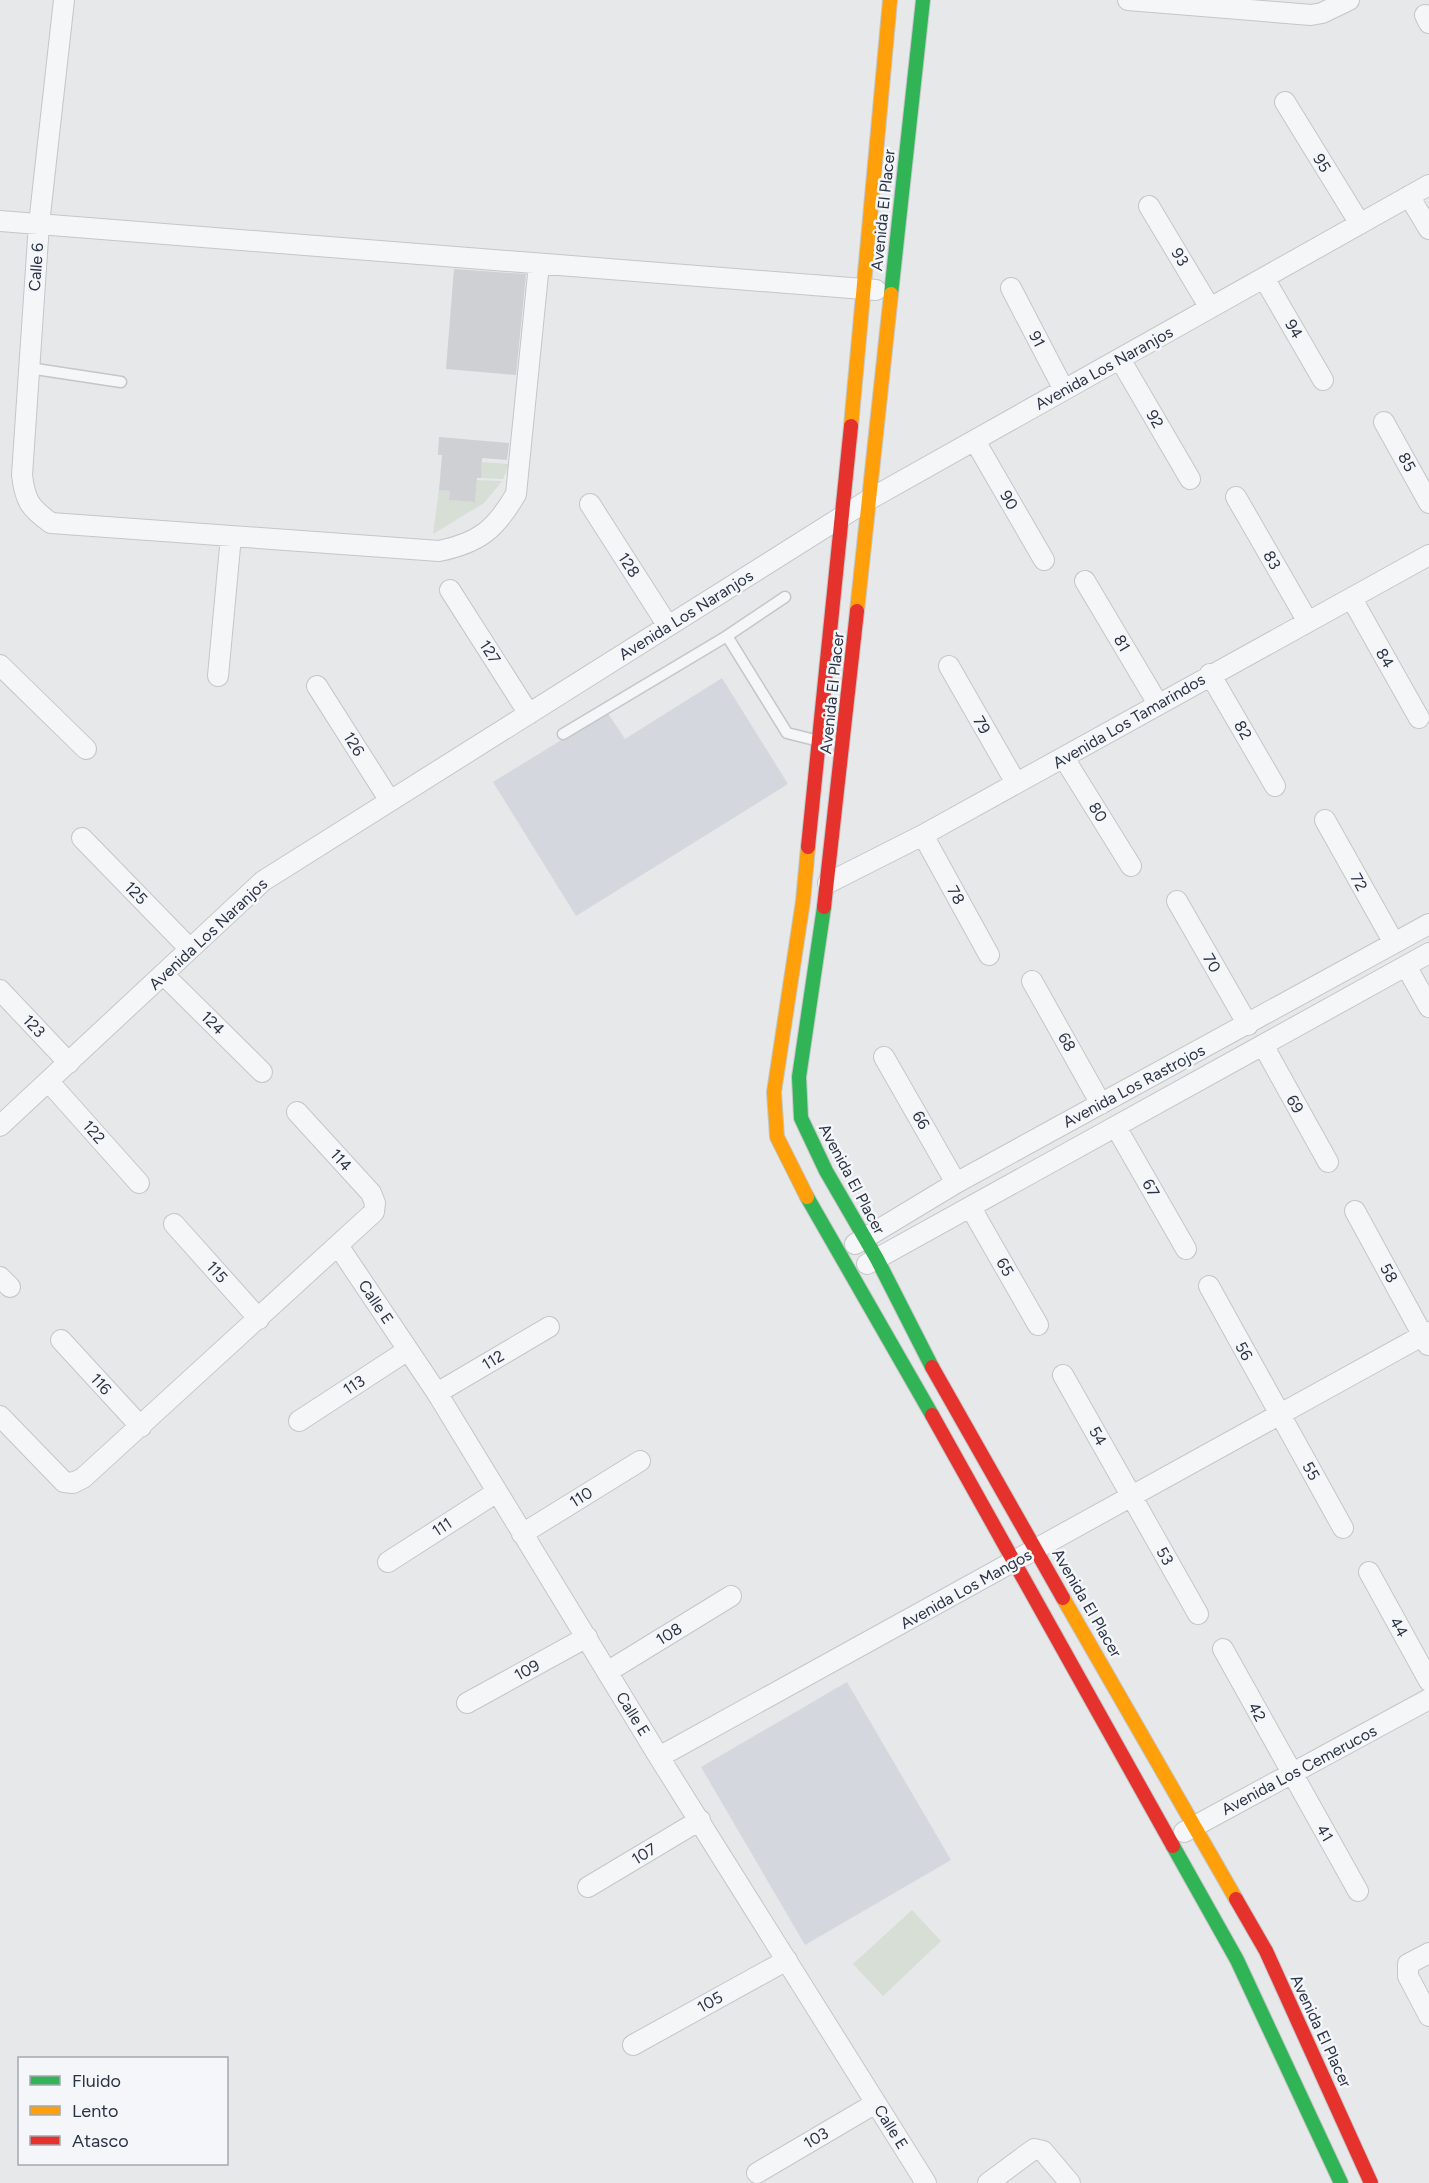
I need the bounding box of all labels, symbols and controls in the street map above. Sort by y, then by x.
street label: Avenida El Placer [867,148,899,272]
street label: 95 [1309,150,1335,176]
street label: Calle 6 [25,242,47,292]
street label: 93 [1167,244,1193,270]
street label: 94 [1281,316,1307,342]
street label: Avenida Los Naranjos [1032,322,1176,414]
street label: 91 [1025,328,1049,350]
street label: 92 [1142,406,1168,432]
street label: 85 [1394,449,1420,475]
street label: 90 [996,487,1022,513]
street label: 83 [1259,547,1285,573]
street label: 128 [614,549,644,581]
street label: Avenida Los Naranjos [615,566,757,664]
street label: Avenida El Placer [816,631,848,755]
street label: 81 [1110,631,1134,655]
street label: 127 [475,637,505,668]
street label: 84 [1372,645,1398,671]
street label: Avenida Los Tamarindos [1050,670,1208,772]
street label: 79 [969,713,995,737]
street label: 82 [1230,717,1256,743]
street label: 126 [339,729,369,759]
street label: 80 [1085,798,1111,826]
street label: 72 [1346,870,1372,894]
street label: Avenida Los Naranjos [145,874,271,994]
street label: 125 [121,877,151,909]
street label: 78 [943,882,969,908]
street label: 70 [1199,950,1225,976]
street label: 124 [197,1007,229,1039]
street label: 123 [19,1011,49,1041]
street label: 68 [1054,1029,1080,1055]
street label: Avenida Los Rastrojos [1060,1041,1208,1131]
street label: 69 [1282,1091,1308,1117]
street label: 66 [908,1107,934,1133]
street label: 122 [79,1117,109,1147]
street label: Avenida El Placer [815,1121,889,1238]
street label: 114 [326,1145,356,1175]
street label: 67 [1138,1176,1164,1201]
street label: 65 [992,1254,1018,1280]
street label: 115 [202,1257,232,1287]
street label: 58 [1376,1260,1402,1286]
street label: Calle E [354,1276,398,1328]
street label: 56 [1231,1338,1257,1364]
street label: 112 [479,1346,507,1374]
street label: 116 [86,1369,116,1399]
street label: 113 [340,1371,368,1399]
street label: 54 [1085,1423,1111,1449]
street label: 55 [1298,1458,1324,1484]
street label: 110 [566,1483,596,1511]
street label: 111 [429,1514,455,1540]
street label: 53 [1152,1543,1178,1569]
street label: Avenida Los Mangos [897,1545,1035,1633]
street label: Avenida El Placer [1048,1545,1126,1661]
street label: 44 [1386,1614,1412,1640]
street label: 108 [653,1619,685,1649]
street label: 109 [511,1655,543,1685]
street label: Calle E [612,1688,654,1740]
street label: 42 [1244,1699,1270,1725]
street label: Avenida Los Cemerucos [1218,1721,1380,1819]
street label: 41 [1313,1821,1337,1845]
street label: 107 [628,1839,660,1869]
street label: Avenida El Placer [1287,1972,1356,2091]
street label: 105 [694,1987,726,2017]
legend [18,2057,228,2165]
text: Fluido [72,2070,121,2092]
text: Lento [72,2100,118,2122]
street label: Calle E [870,2101,912,2153]
street label: 103 [800,2123,832,2153]
text: Atasco [72,2130,129,2152]

